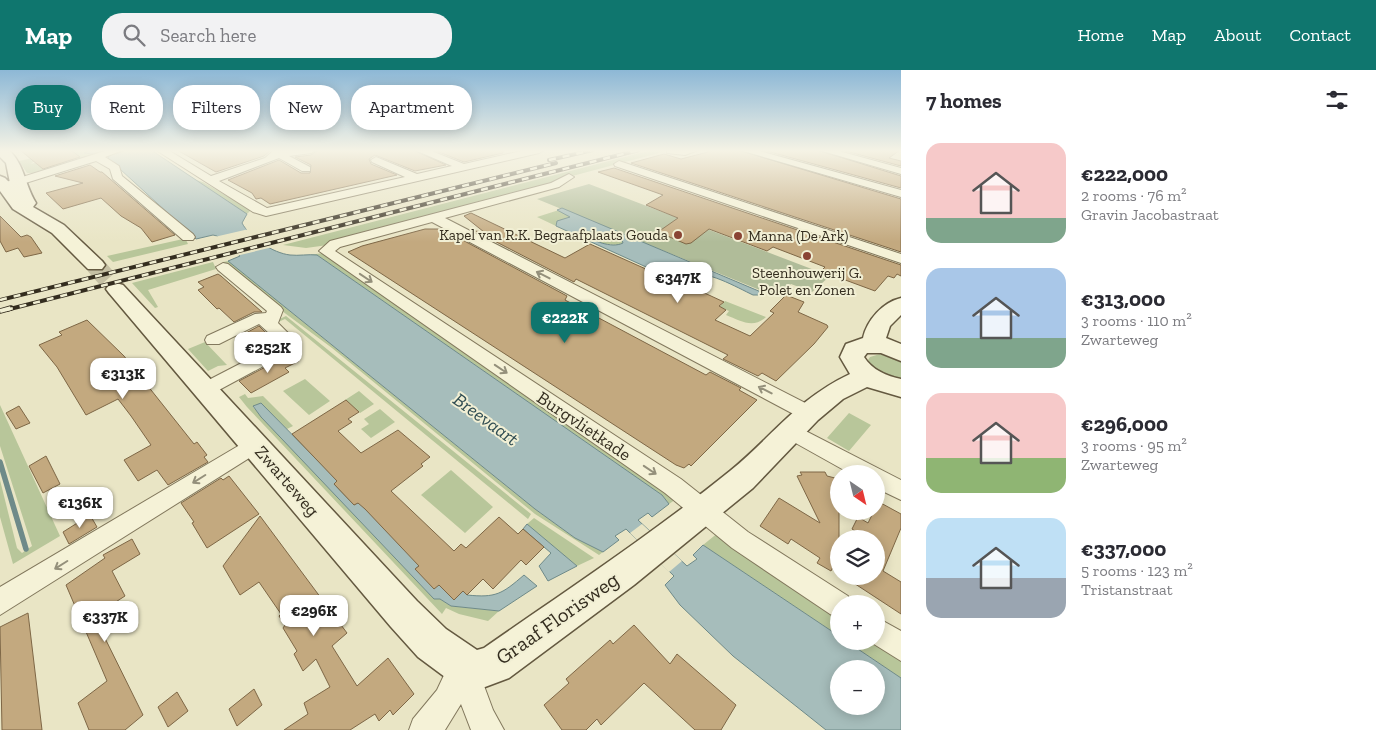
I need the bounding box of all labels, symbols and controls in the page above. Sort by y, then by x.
search box [102,13,452,58]
text: Map [25,21,72,50]
icon: search [120,21,148,49]
text: Search here [160,24,257,47]
text: Home [1077,24,1124,46]
text: Map [1152,24,1186,46]
text: About [1214,24,1261,46]
text: Contact [1289,24,1351,46]
chip: Buy [15,85,81,130]
chip: Rent [91,85,163,130]
chip: Filters [173,85,260,130]
chip: New [270,85,341,130]
chip: Apartment [351,85,472,130]
icon: filters [1323,86,1351,114]
text: 7 homes [926,88,1002,113]
text: €222,000 [1081,161,1168,186]
icon: home [966,163,1026,223]
text: 2 rooms · 76 m² [1081,186,1187,205]
text: Gravin Jacobastraat [1081,205,1219,224]
place label: Kapel van R.K. Begraafplaats Gouda [439,226,668,244]
place label: Manna (De Ark) [748,227,848,245]
marker: Kapel van R.K. Begraafplaats Gouda [672,229,684,241]
marker: Manna (De Ark) [732,230,744,242]
marker: Steenhouwerij G. Polet en Zonen [801,250,813,262]
pin: €347K [643,262,713,304]
place label: Steenhouwerij G. Polet en Zonen [752,264,862,299]
text: €347K [655,268,701,287]
one-way arrow [536,270,551,279]
one-way arrow [359,273,373,283]
text: €313,000 [1081,286,1165,311]
icon: home [966,288,1026,348]
pin: €222K [530,302,600,344]
text: €222K [542,308,588,327]
text: 3 rooms · 110 m² [1081,311,1192,330]
text: Zwarteweg [1081,330,1158,349]
pin: €252K [233,332,303,374]
text: €252K [245,338,291,357]
pin: €313K [88,358,158,400]
text: €313K [101,364,145,383]
one-way arrow [494,364,508,374]
one-way arrow [758,385,773,394]
street label: Burgvlietkade [533,386,635,466]
water label: Breevaart [449,388,524,451]
text: €296,000 [1081,411,1168,436]
icon: home [966,413,1026,473]
text: 3 rooms · 95 m² [1081,436,1187,455]
street label: Zwarteweg [250,441,324,521]
text: Zwarteweg [1081,455,1158,474]
one-way arrow [643,465,657,475]
north arrow [830,465,885,520]
map controls [830,465,885,715]
one-way arrow [193,474,207,484]
pin: €136K [45,486,115,529]
text: €136K [58,493,102,512]
button: layers [830,530,885,585]
text: €337,000 [1081,536,1166,561]
icon: home [966,538,1026,598]
one-way arrow [54,559,68,570]
text: 5 rooms · 123 m² [1081,561,1193,580]
street label: Graaf Florisweg [491,566,624,670]
text: Tristanstraat [1081,580,1173,599]
pin: €296K [279,594,349,637]
button: + [830,595,885,650]
pin: €337K [70,600,140,643]
text: €296K [291,601,337,620]
text: €337K [82,607,128,626]
button: − [830,660,885,715]

